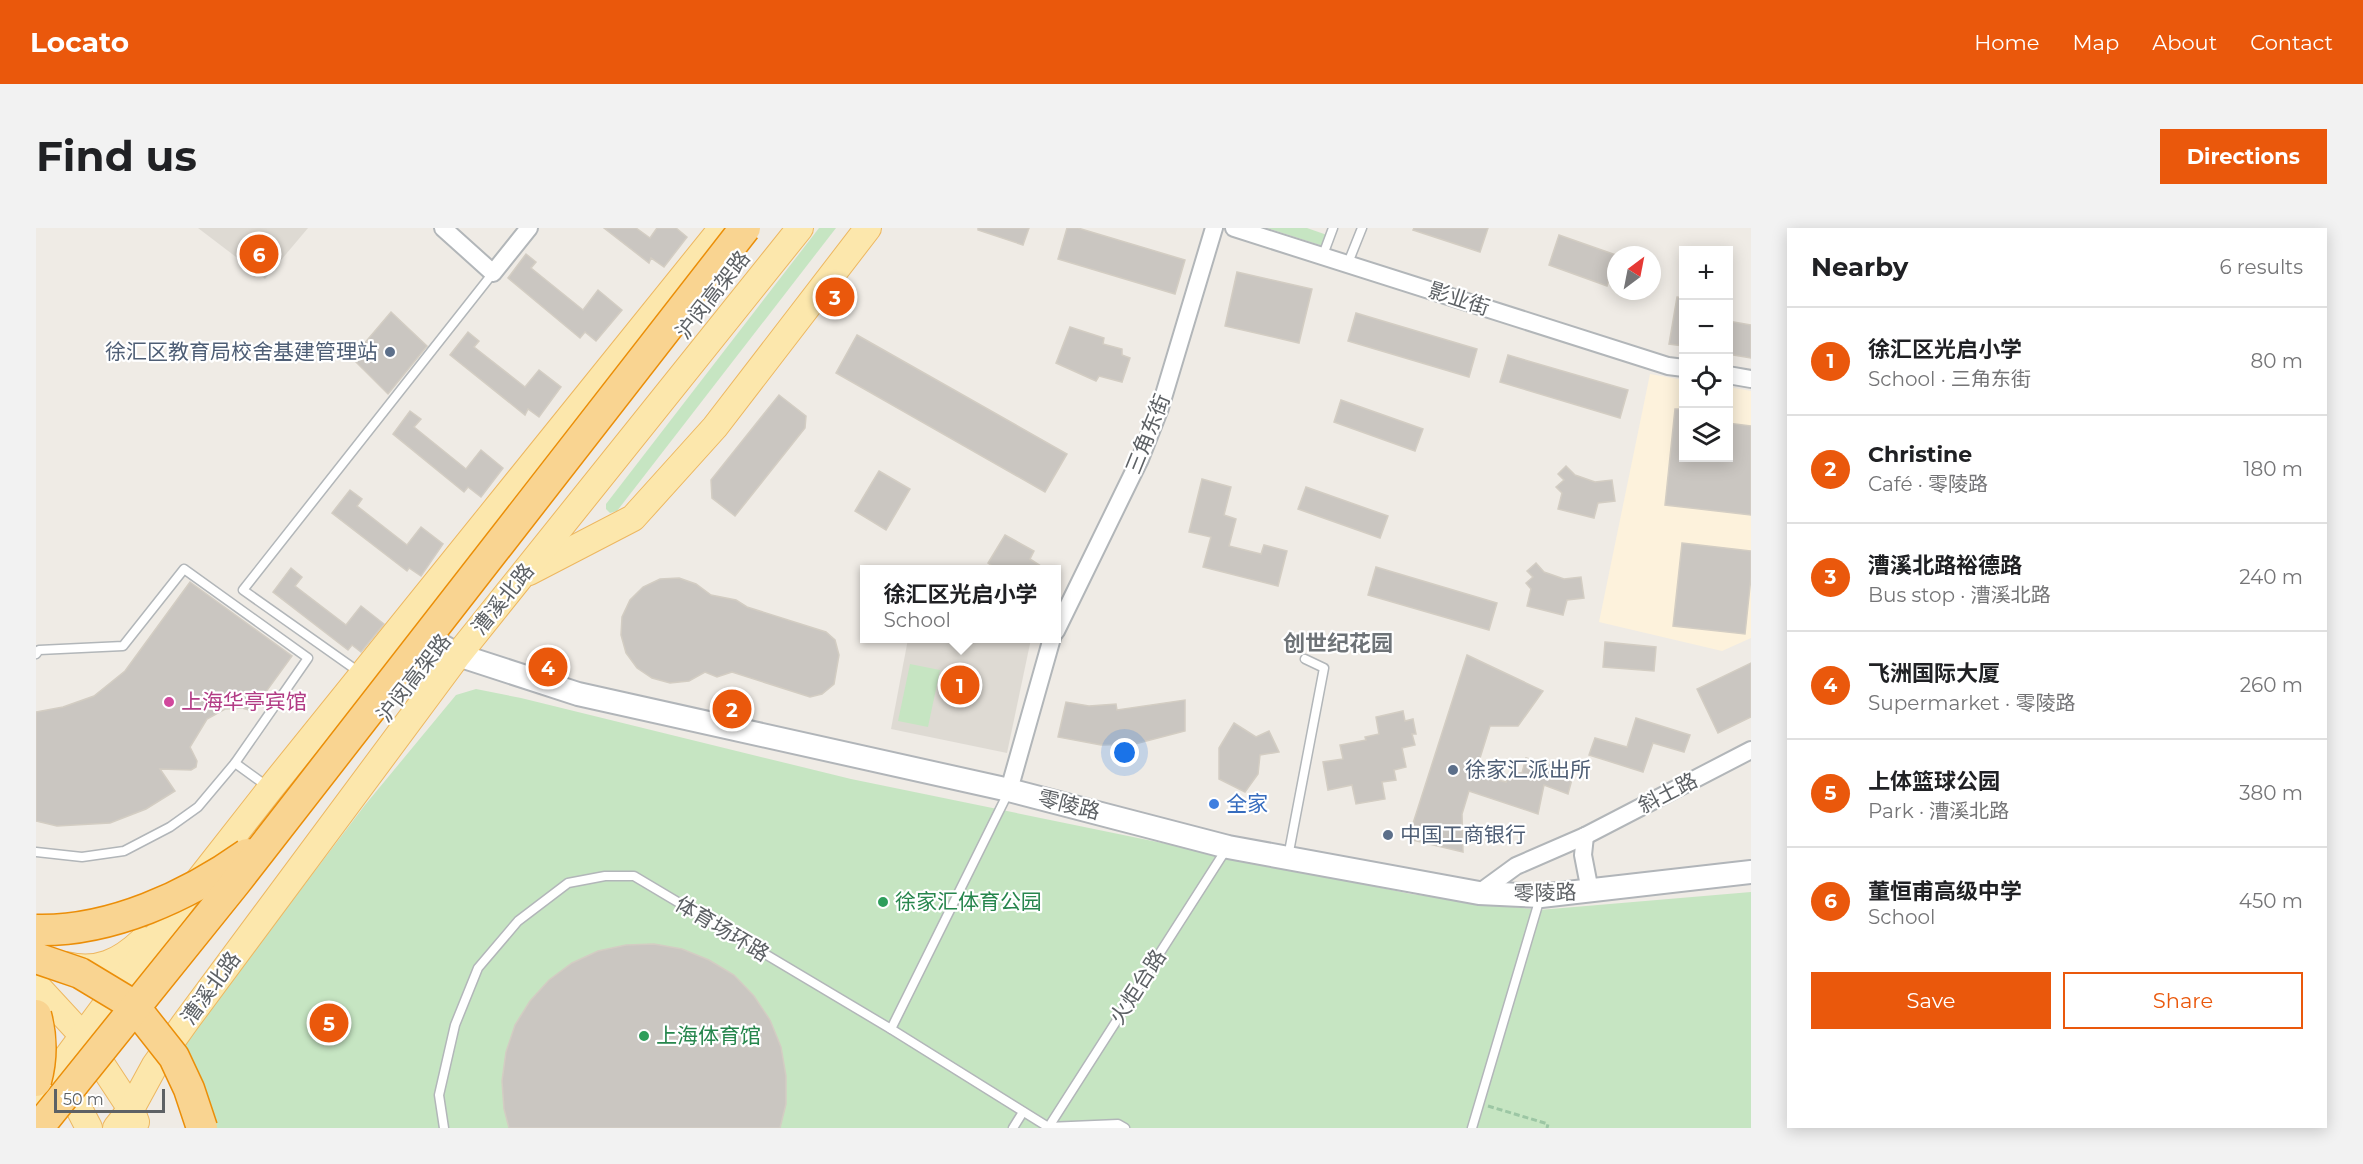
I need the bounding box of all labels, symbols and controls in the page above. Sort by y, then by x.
text: Locato [30,25,129,59]
text: Home [1974,30,2039,55]
text: Map [2072,30,2119,55]
text: About [2152,30,2217,55]
text: Contact [2250,30,2333,55]
button: Directions [2160,129,2327,184]
text: Find us [36,130,197,182]
pin: 6 [240,231,278,276]
street label: 沪闵高架路 [670,246,755,344]
north arrow [1607,246,1661,300]
map controls [1679,246,1733,462]
button: + [1679,246,1733,300]
text: Nearby [1811,251,1908,283]
text: 6 results [2219,255,2303,279]
pin: 3 [816,274,854,320]
street label: 影业街 [1425,277,1493,320]
button: − [1679,300,1733,354]
text: 徐汇区光启小学 [1868,336,2022,363]
place label: 徐汇区教育局校舍基建管理站 [105,339,378,364]
marker: 徐汇区教育局校舍基建管理站 [383,345,397,359]
text: 1 [1827,349,1834,373]
text: 80 m [2251,349,2303,373]
button: locate [1679,354,1733,408]
text: School · 三角东街 [1868,367,2031,391]
street label: 三角东街 [1120,390,1175,477]
button: layers [1679,408,1733,462]
text: Christine [1868,441,1972,468]
text: 2 [1825,457,1836,481]
text: 180 m [2243,457,2303,481]
text: Café · 零陵路 [1868,472,1988,496]
text: 漕溪北路裕德路 [1868,552,2022,579]
street label: 漕溪北路 [466,558,539,639]
popup [860,565,1061,643]
text: 3 [1825,565,1836,589]
text: 240 m [2239,565,2303,589]
text: 徐汇区光启小学 [883,581,1038,608]
text: Bus stop · 漕溪北路 [1868,583,2051,607]
text: School [883,608,951,632]
street label: 沪闵高架路 [371,629,456,727]
district label: 创世纪花园 [1283,630,1393,657]
pin: 4 [528,644,568,690]
text: 飞洲国际大厦 [1868,660,2000,687]
pin: 1 [940,662,980,708]
text: 4 [1824,673,1837,697]
text: 260 m [2240,673,2303,697]
pin: 2 [712,686,752,732]
place label: 上海华亭宾馆 [181,689,307,714]
text: Supermarket · 零陵路 [1868,691,2075,715]
marker: 上海华亭宾馆 [162,695,176,709]
your location [1110,738,1139,767]
place label: 徐家汇派出所 [1465,757,1591,782]
marker: 徐家汇派出所 [1446,763,1460,777]
street label: 斜土路 [1634,767,1702,818]
text: 上体篮球公园 [1868,768,2000,795]
text: 5 [1825,781,1836,805]
text: 380 m [2239,781,2303,805]
street label: 零陵路 [1036,785,1103,824]
place label: 全家 [1226,791,1268,816]
marker: 全家 [1207,797,1221,811]
text: Park · 漕溪北路 [1868,799,2009,823]
place label: 中国工商银行 [1400,822,1526,847]
marker: 中国工商银行 [1381,828,1395,842]
text: 董恒甫高级中学 [1868,878,2022,905]
street label: 零陵路 [1513,879,1577,906]
place label: 徐家汇体育公园 [895,889,1042,914]
text: 6 [1824,889,1837,913]
text: 450 m [2239,889,2303,913]
street label: 体育场环路 [671,891,774,966]
marker: 徐家汇体育公园 [876,895,890,909]
text: School [1868,905,1935,929]
street label: 火炬台路 [1104,945,1171,1029]
street label: 漕溪北路 [176,946,245,1029]
button: Save [1811,972,2051,1029]
button: Share [2063,972,2303,1029]
pin: 5 [310,1000,348,1046]
place label: 上海体育馆 [656,1023,761,1048]
marker: 上海体育馆 [637,1029,651,1043]
scale bar [54,1086,165,1114]
text: 50 m [63,1090,104,1109]

